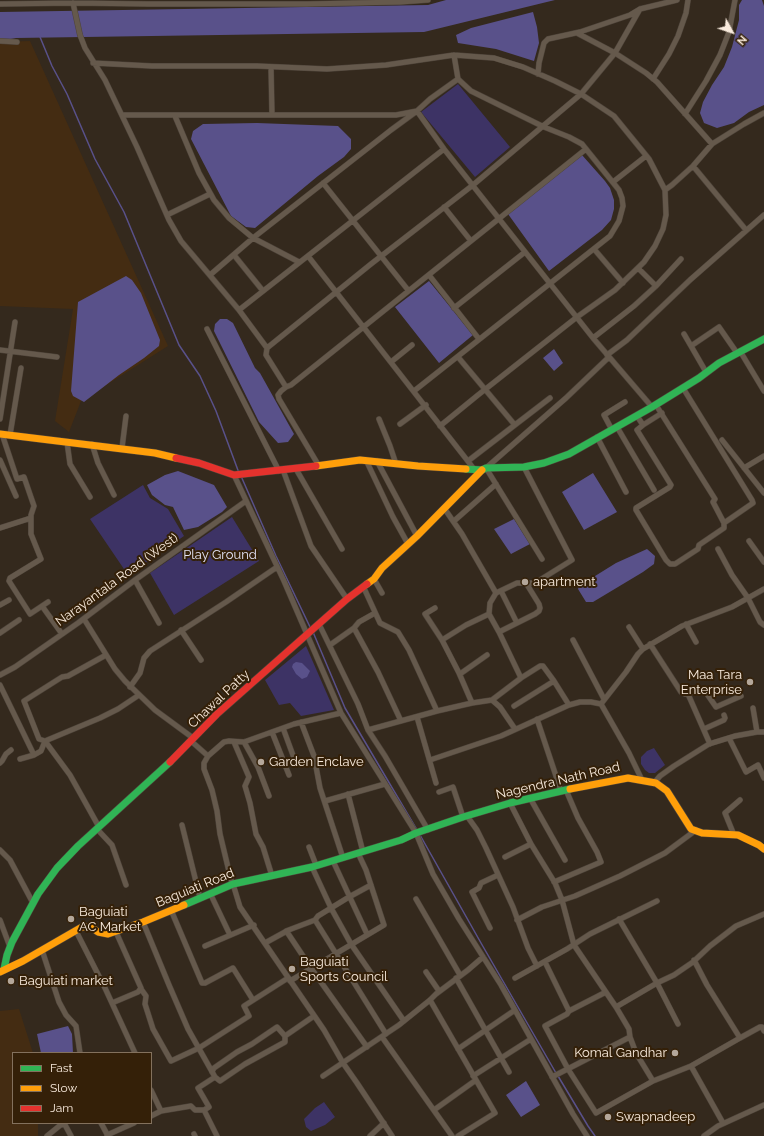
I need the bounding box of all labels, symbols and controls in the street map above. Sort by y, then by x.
north arrow [712,12,752,52]
text: N [734,33,749,47]
street label: Narayantala Road (West) [53,530,181,630]
park label: Play Ground [183,547,257,563]
place label: apartment [533,574,596,590]
marker: apartment [520,577,530,587]
street label: Chawal Patty [185,667,253,731]
place label: Maa Tara Enterprise [681,667,742,698]
marker: Maa Tara Enterprise [745,677,755,687]
place label: Garden Enclave [269,754,364,770]
marker: Garden Enclave [256,757,266,767]
street label: Nagendra Nath Road [494,759,622,803]
street label: Baguiati Road [154,865,236,911]
place label: Baguiati AC Market [79,904,141,935]
marker: Baguiati AC Market [66,914,76,924]
place label: Baguiati Sports Council [300,954,388,985]
marker: Baguiati Sports Council [287,964,297,974]
place label: Baguiati market [19,973,113,989]
marker: Baguiati market [6,976,16,986]
place label: Komal Gandhar [574,1045,667,1061]
marker: Komal Gandhar [670,1048,680,1058]
legend [12,1052,152,1124]
text: Fast [50,1061,73,1075]
text: Slow [50,1081,77,1095]
text: Jam [50,1101,73,1115]
place label: Swapnadeep [616,1109,695,1125]
marker: Swapnadeep [603,1112,613,1122]

